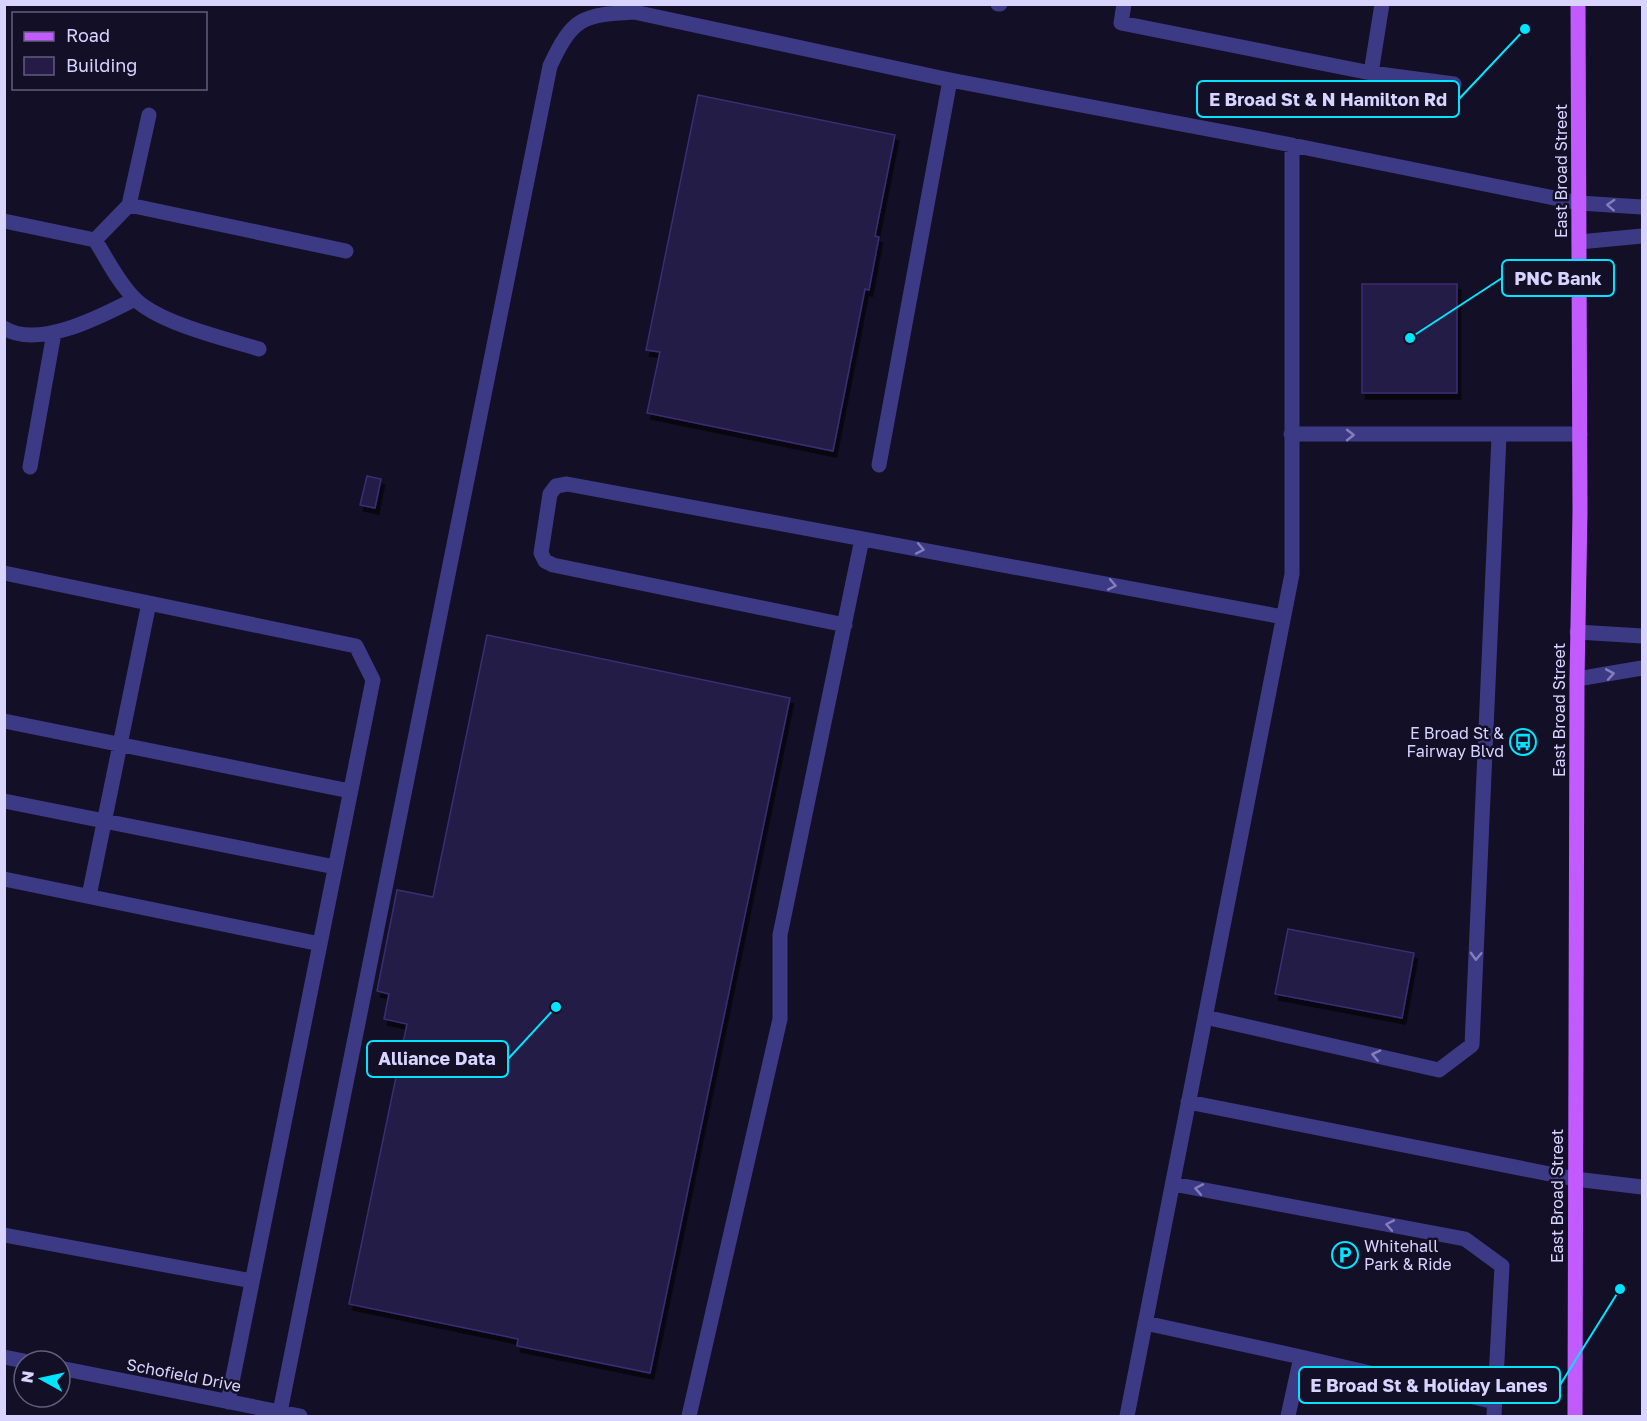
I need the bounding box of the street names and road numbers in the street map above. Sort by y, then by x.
street label: East Broad Street [1551,104,1571,238]
street label: East Broad Street [1549,643,1569,777]
street label: East Broad Street [1547,1129,1567,1263]
street label: Schofield Drive [125,1354,243,1396]

